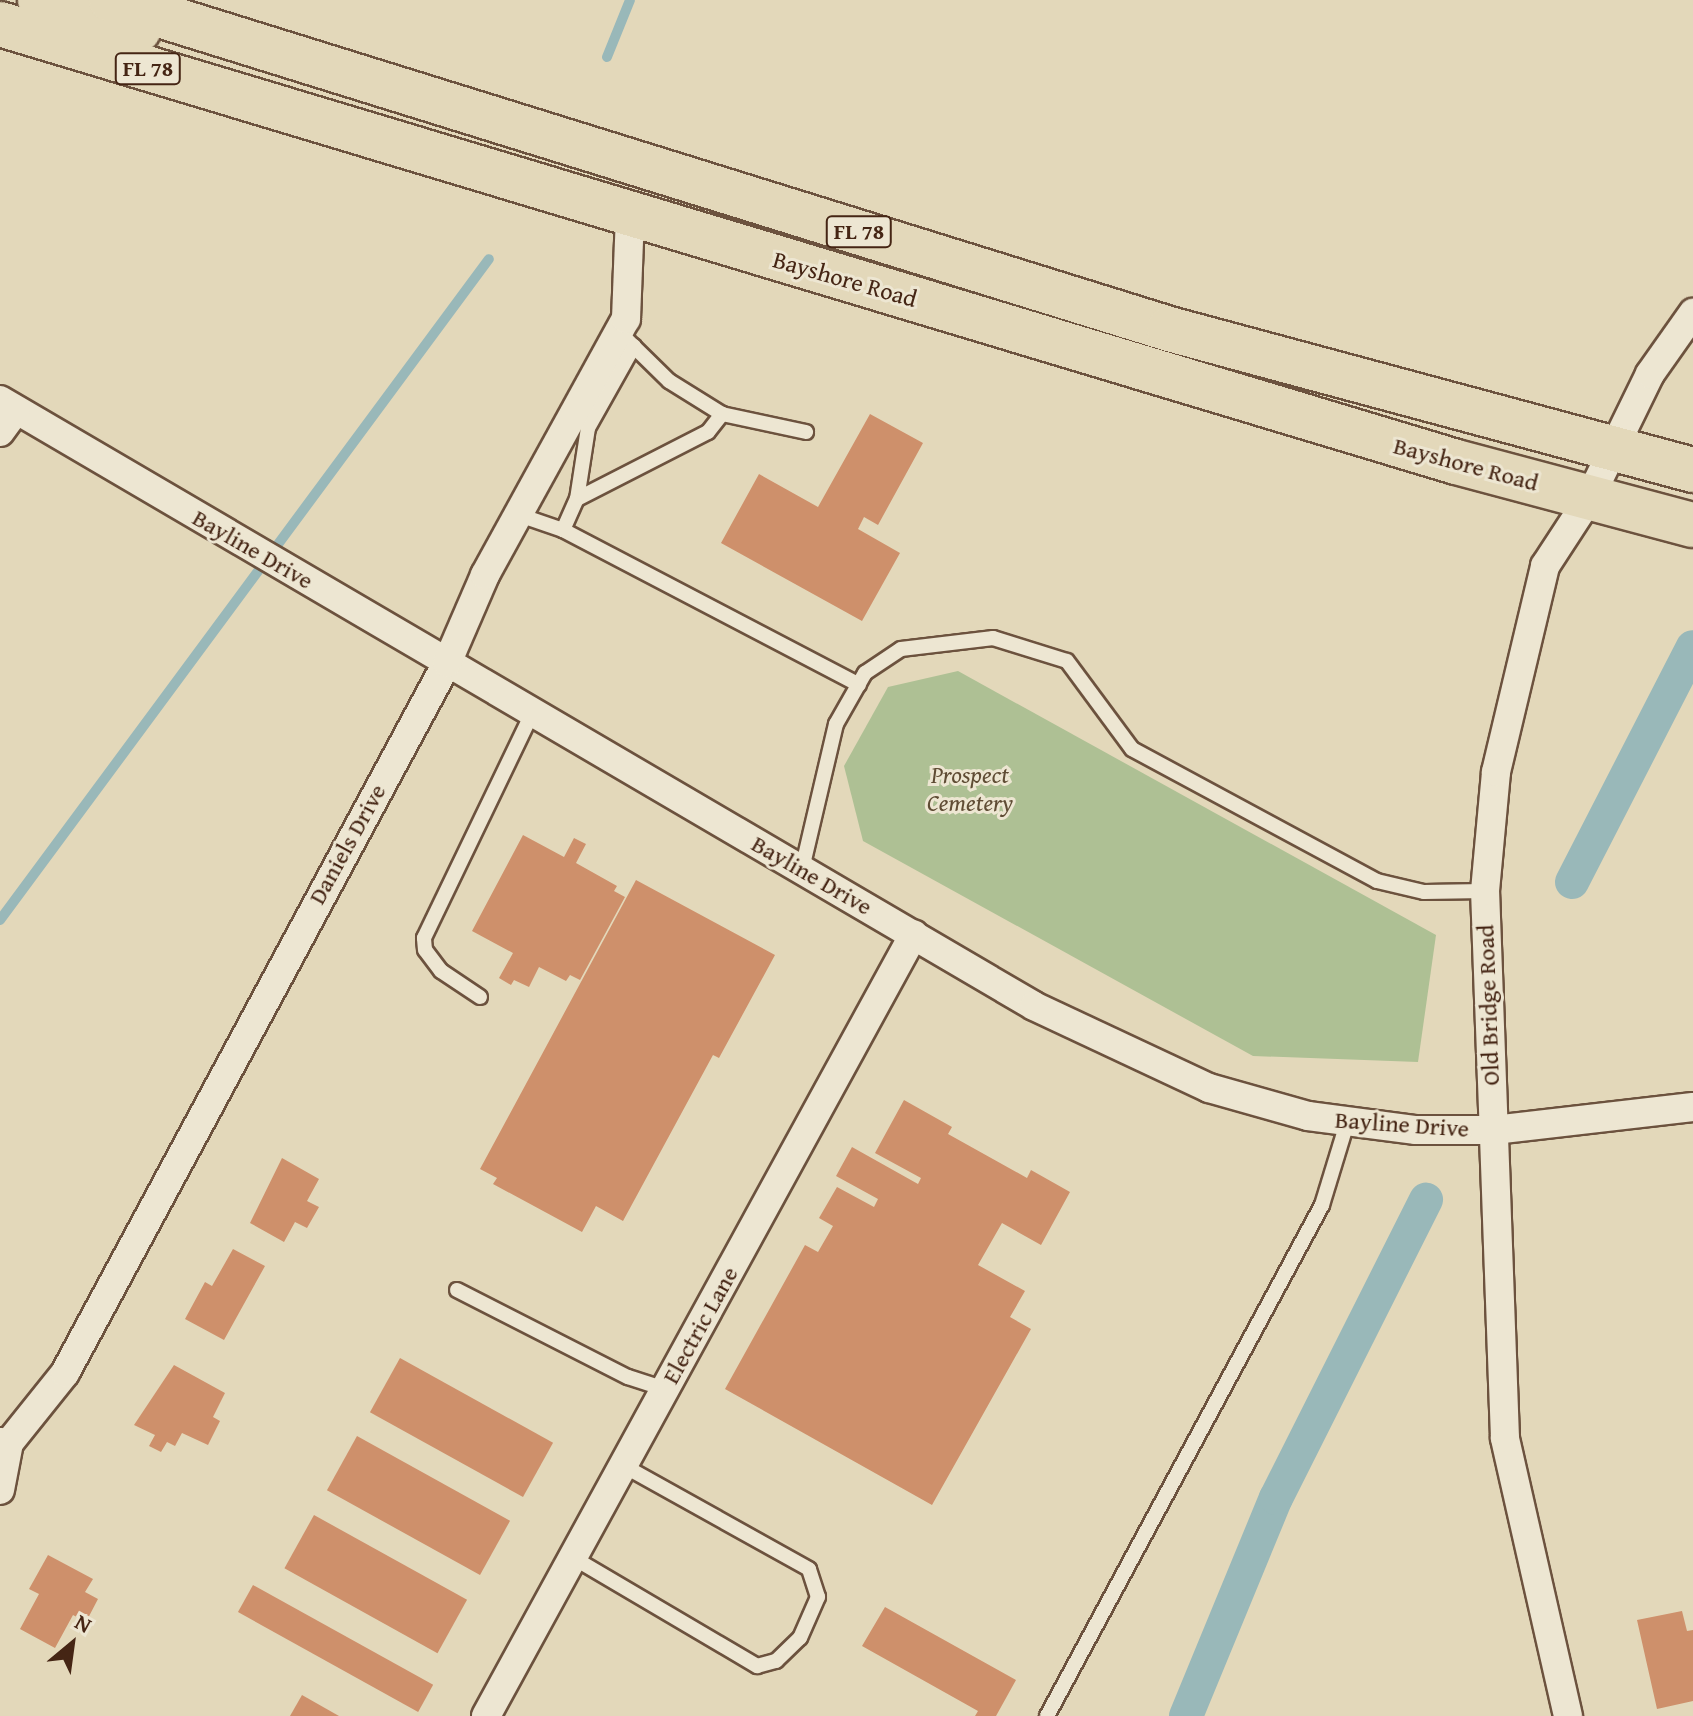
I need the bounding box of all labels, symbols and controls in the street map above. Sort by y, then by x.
road number: FL 78 [114,51,182,87]
road number: FL 78 [825,214,893,250]
street label: Bayshore Road [770,245,920,313]
street label: Bayshore Road [1391,431,1541,497]
street label: Bayline Drive [188,503,318,595]
park label: Prospect Cemetery [927,761,1013,817]
street label: Daniels Drive [302,779,392,909]
street label: Bayline Drive [747,829,877,921]
street label: Old Bridge Road [1471,924,1505,1086]
street label: Bayline Drive [1334,1105,1470,1143]
street label: Electric Lane [656,1261,744,1389]
north arrow [32,1604,112,1684]
text: N [69,1605,98,1641]

